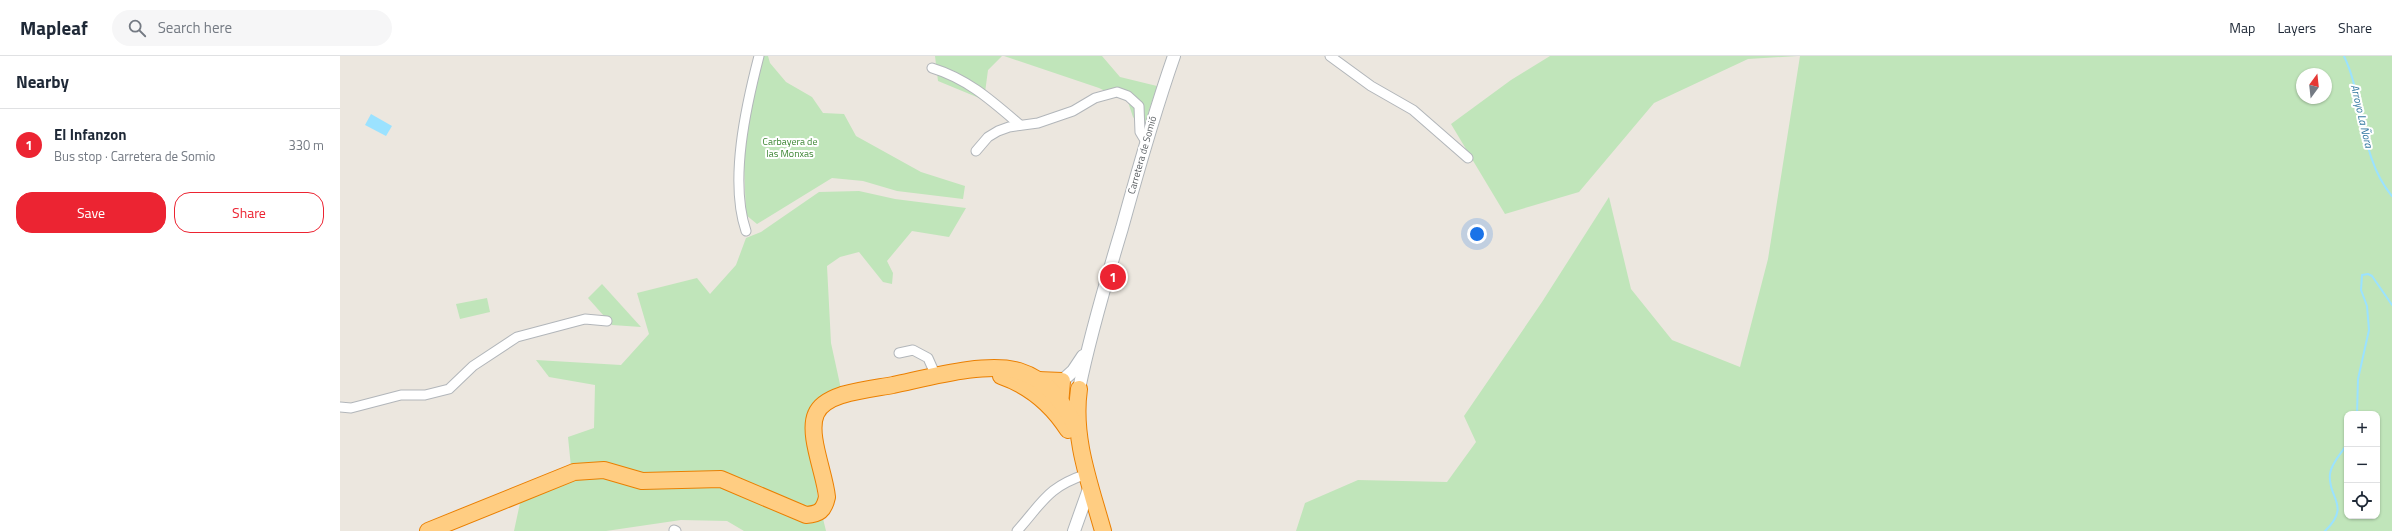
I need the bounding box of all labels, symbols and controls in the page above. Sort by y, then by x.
search box [112,10,392,46]
text: Mapleaf [20,13,88,42]
text: Search here [158,16,232,39]
icon: search [126,17,148,39]
text: Map [2229,17,2255,38]
text: Layers [2277,17,2316,38]
text: Share [2338,17,2372,38]
north arrow [2296,68,2332,104]
text: Nearby [16,69,69,95]
water label: Arroyo La Ñora [2347,83,2377,150]
street label: Carretera de Somió [1124,114,1160,196]
text: El Infanzon [54,123,127,146]
park label: Carbayera de las Monxas [763,134,817,161]
text: 1 [25,135,33,155]
text: 330 m [288,135,324,155]
text: Bus stop · Carretera de Somio [54,146,215,166]
button: Save [16,192,166,233]
button: Share [174,192,324,233]
your location [1467,224,1487,244]
pin: 1 [1100,262,1126,292]
map controls [2344,411,2380,519]
button: + [2344,411,2380,447]
button: − [2344,447,2380,483]
button: locate [2344,483,2380,519]

